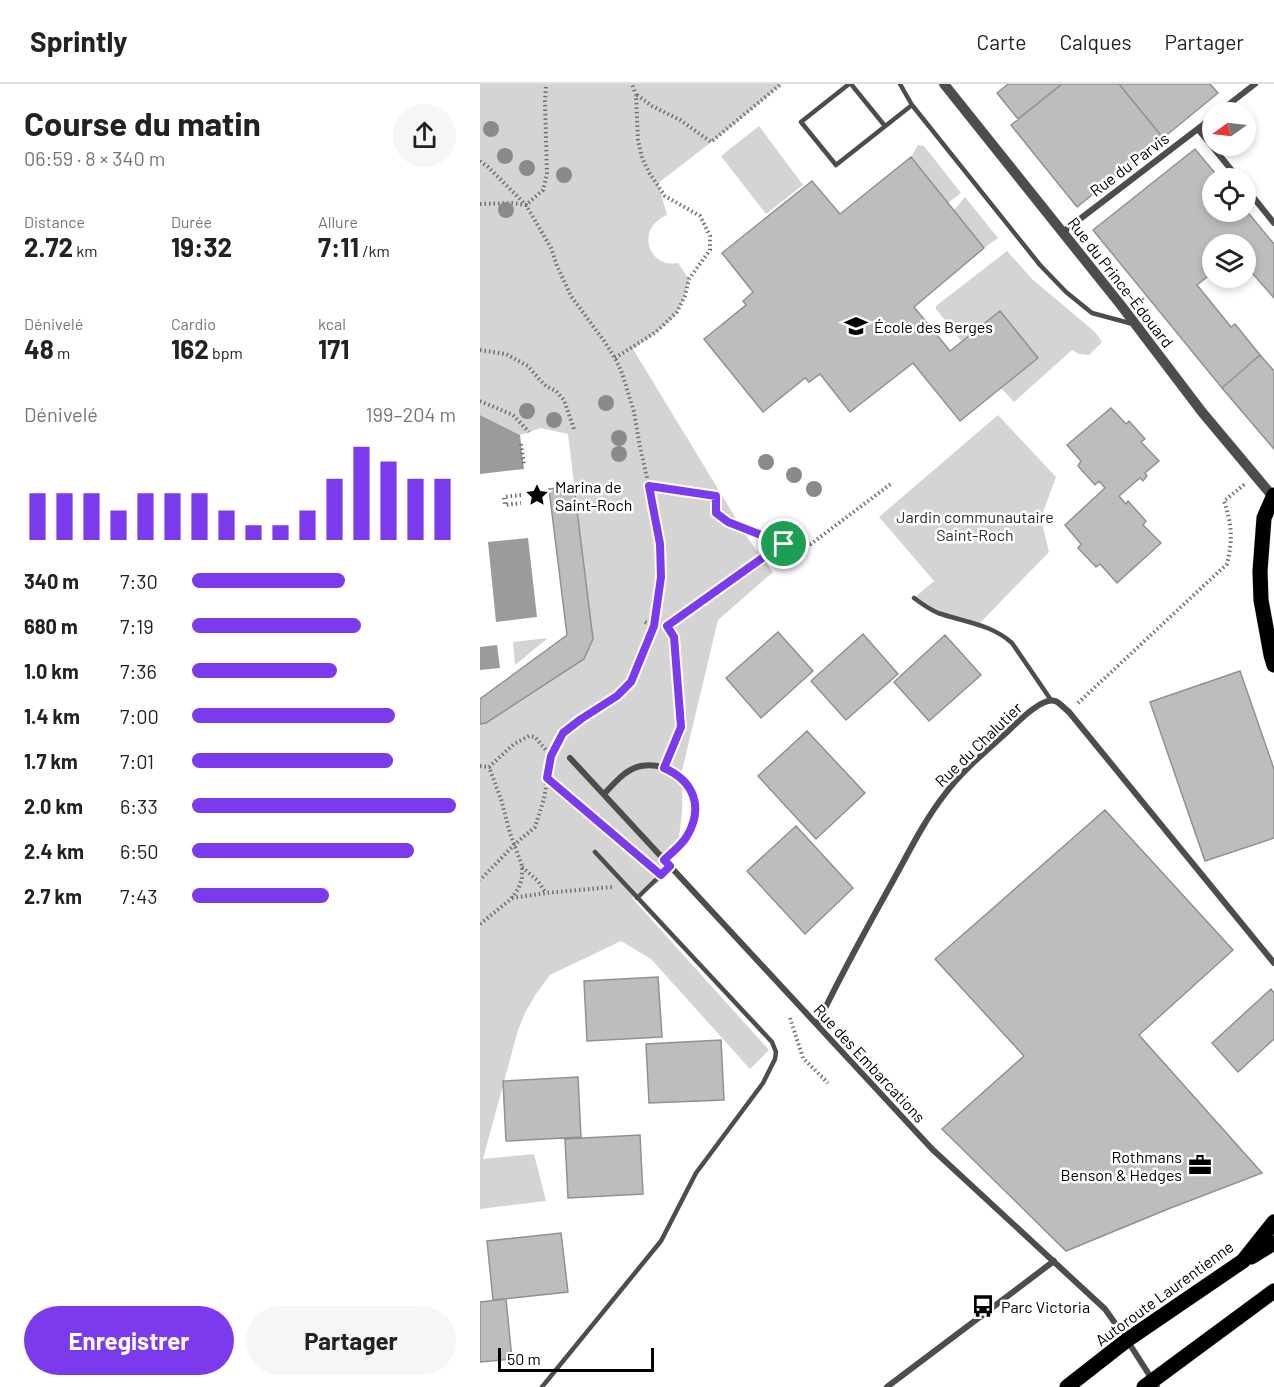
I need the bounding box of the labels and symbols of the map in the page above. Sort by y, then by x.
north arrow [1202,102,1256,156]
street label: Rue du Parvis [1086,128,1172,200]
street label: Rue du Prince-Édouard [1064,213,1178,351]
school or university icon: École des Berges [843,313,869,339]
place label: École des Berges [874,317,993,336]
place label: Marina de Saint-Roch [555,477,633,514]
place icon: Marina de Saint-Roch [524,482,550,508]
park label: Jardin communautaire Saint-Roch [896,507,1054,544]
pin [758,518,809,569]
street label: Rue du Chalutier [931,698,1026,790]
street label: Rue des Embarcations [810,1000,930,1126]
place label: Rothmans Benson & Hedges [1060,1147,1182,1184]
office icon: Rothmans Benson & Hedges [1187,1152,1213,1178]
street label: Autoroute Laurentienne [1091,1237,1237,1349]
bus stop icon: Parc Victoria [970,1293,996,1319]
place label: Parc Victoria [1001,1297,1090,1316]
scale bar [498,1345,654,1372]

